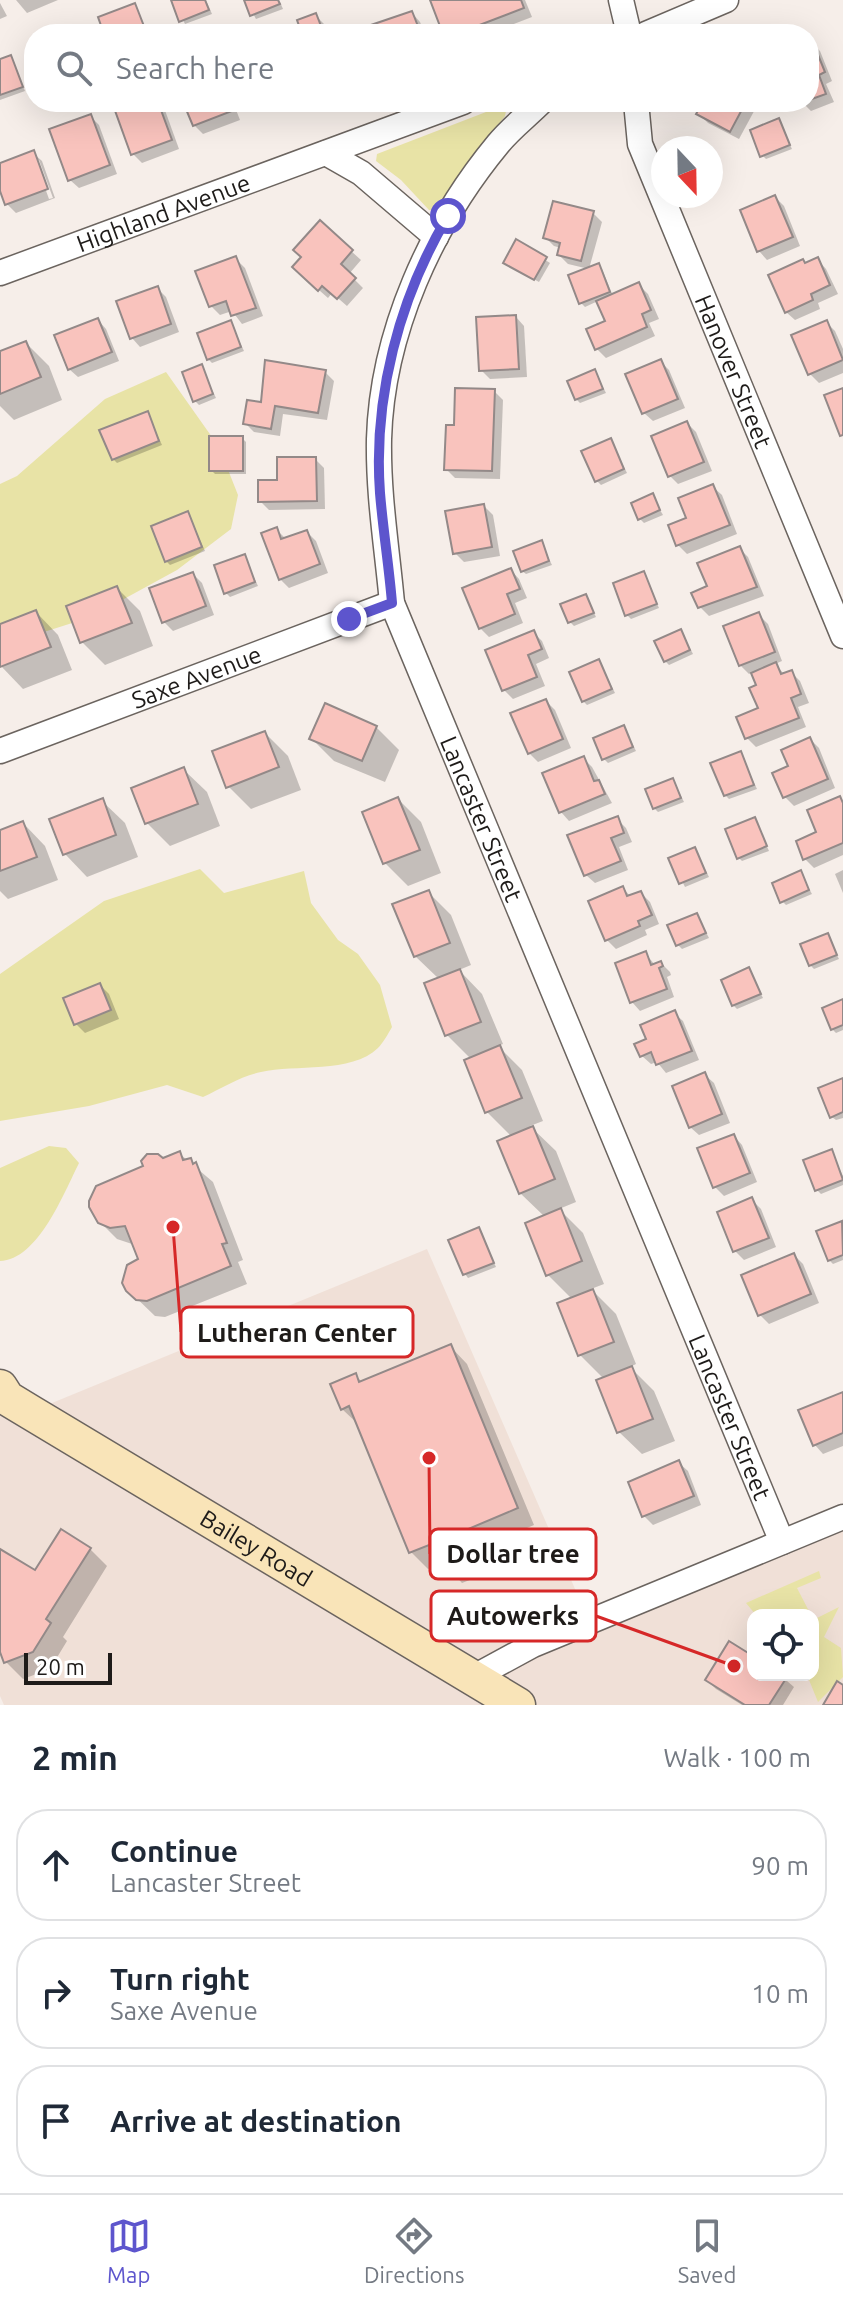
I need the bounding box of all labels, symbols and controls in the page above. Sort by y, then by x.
search box [24,24,819,112]
icon: search [52,46,96,90]
text: Search here [116,51,275,85]
north arrow [651,136,723,208]
street label: Highland Avenue [73,168,254,257]
route start [430,198,466,234]
street label: Hanover Street [690,291,778,452]
route end [331,601,367,637]
street label: Saxe Avenue [128,640,265,714]
street label: Lancaster Street [435,732,528,906]
callout: Lutheran Center [181,1307,413,1357]
text: Lutheran Center [197,1318,397,1347]
street label: Lancaster Street [684,1330,777,1504]
street label: Bailey Road [196,1504,317,1592]
callout: Dollar tree [430,1529,596,1579]
text: Dollar tree [446,1539,580,1568]
callout: Autowerks [431,1591,596,1641]
text: Autowerks [447,1601,579,1630]
map controls [747,1609,819,1681]
button: locate [747,1609,819,1681]
scale bar [24,1649,112,1685]
text: 20 m [36,1654,85,1679]
text: 2 min [32,1738,118,1776]
text: Walk · 100 m [663,1743,811,1772]
text: Continue [110,1834,238,1868]
icon: ahead [34,1843,78,1887]
text: 90 m [751,1851,809,1880]
text: Lancaster Street [110,1868,301,1897]
text: Turn right [110,1962,250,1996]
icon: right [34,1971,78,2015]
text: 10 m [751,1979,809,2008]
text: Saxe Avenue [110,1996,258,2025]
icon: arrive [34,2099,78,2143]
text: Arrive at destination [110,2104,402,2138]
tab: Map [107,2214,151,2287]
tab: Directions [364,2214,464,2287]
tab: Saved [678,2214,736,2287]

